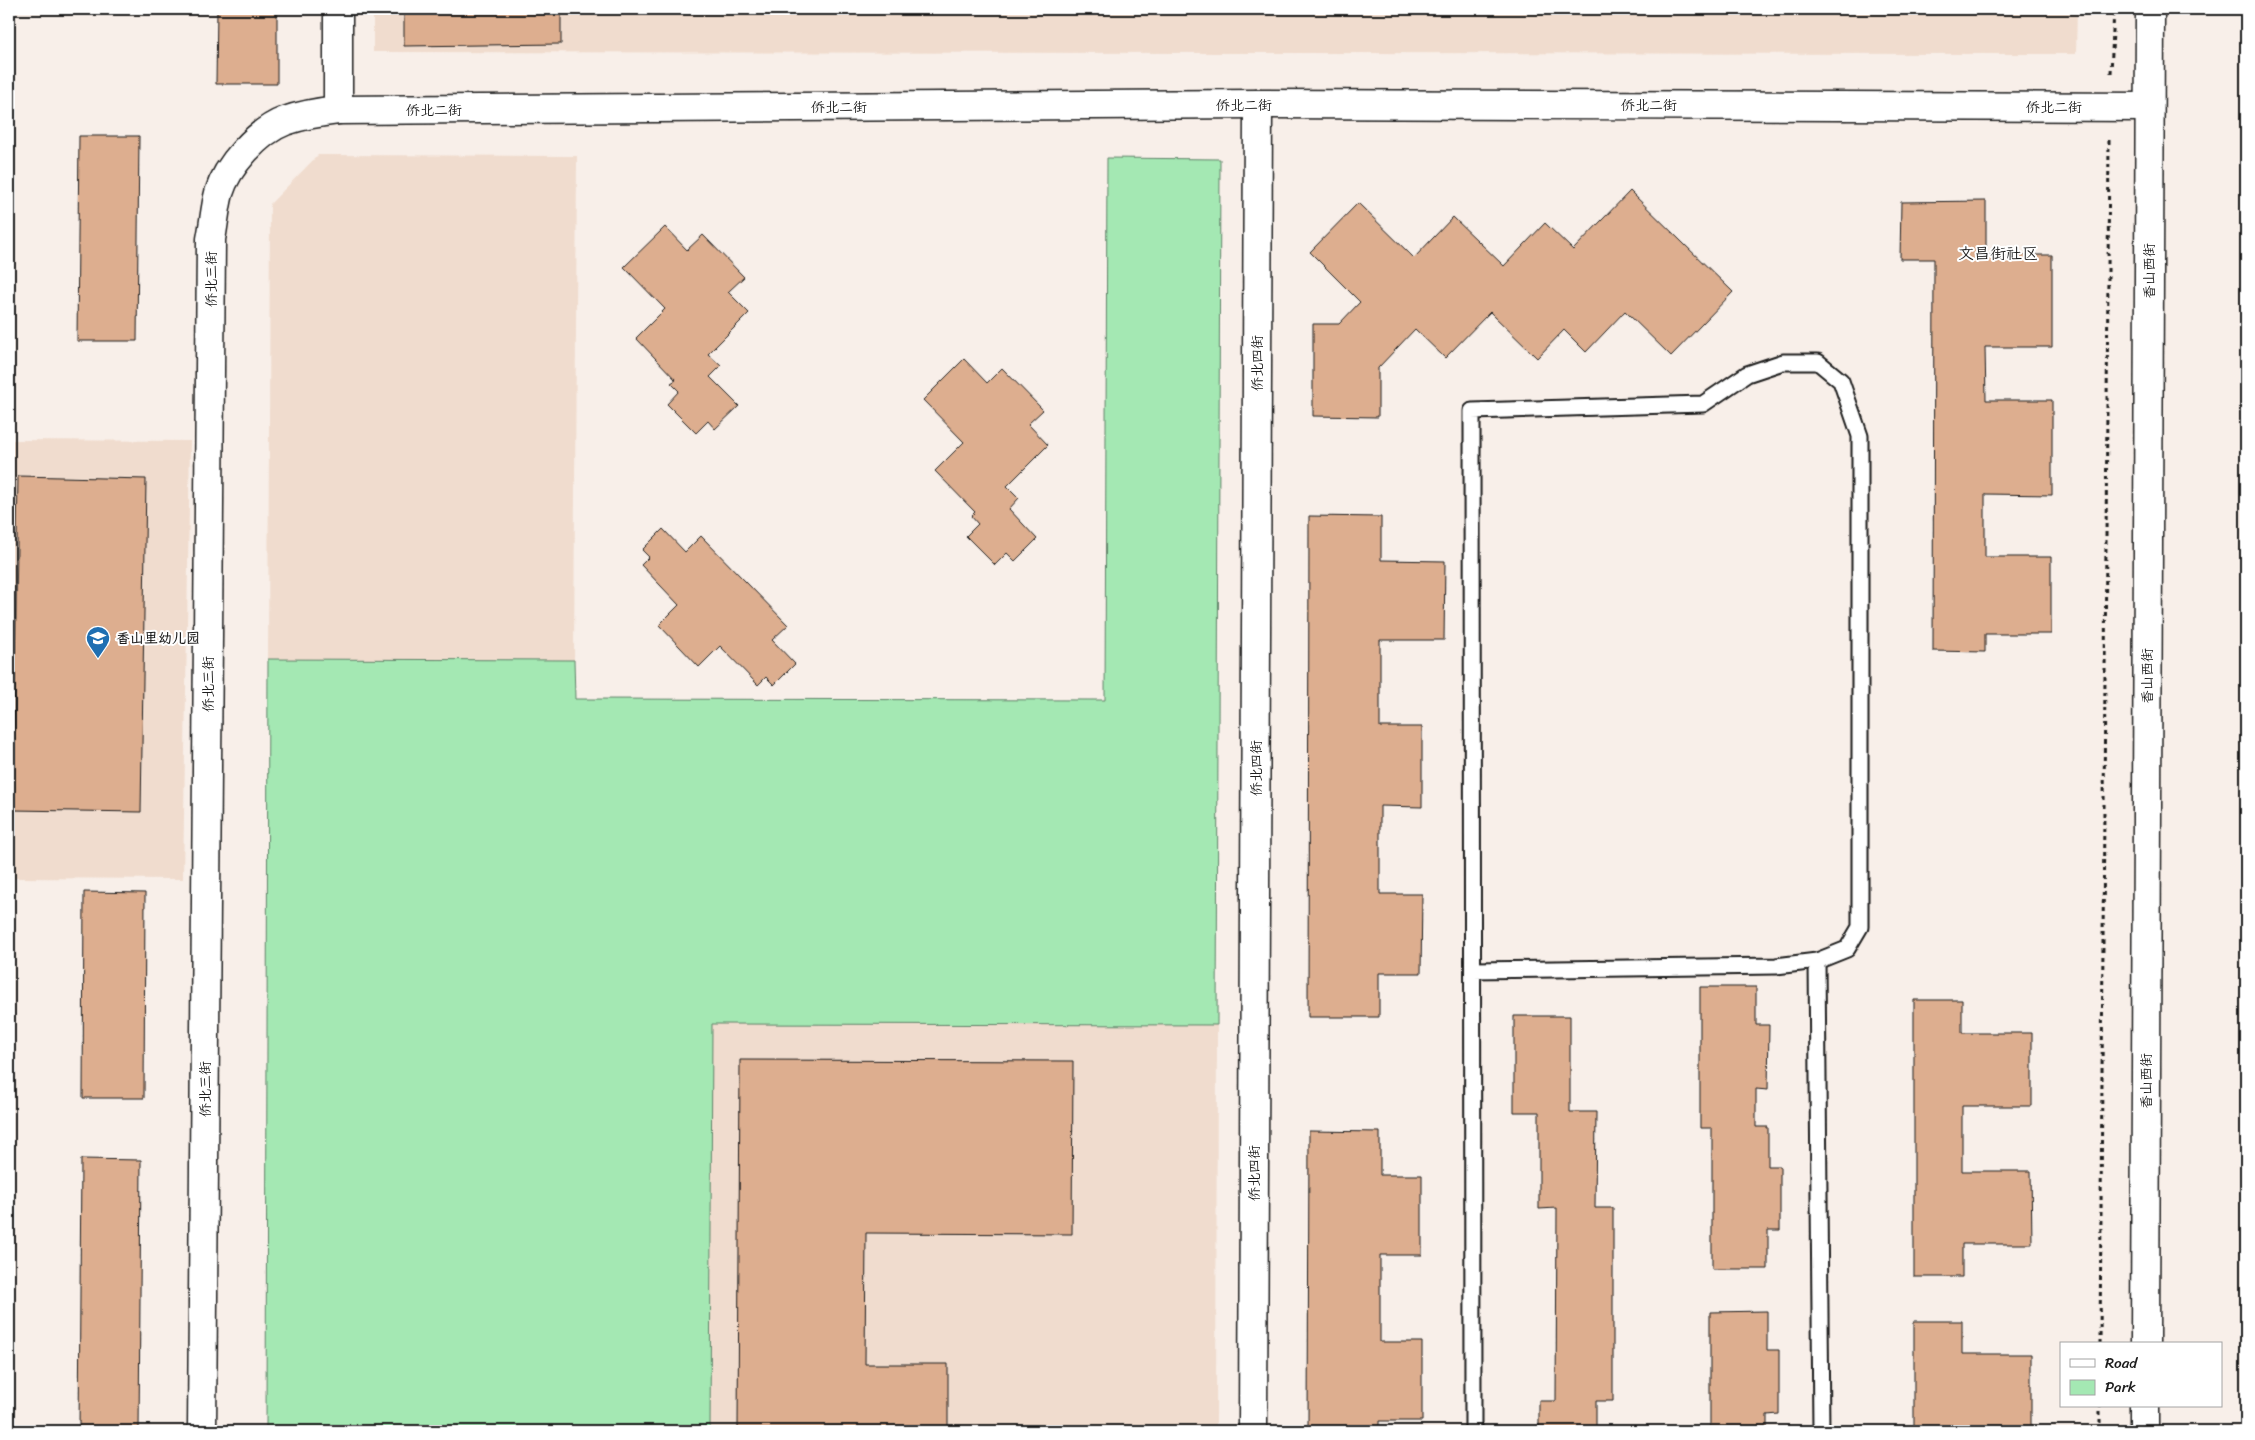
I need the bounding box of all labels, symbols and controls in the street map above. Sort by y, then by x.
street label: 侨北二街 [1216,93,1272,118]
street label: 侨北二街 [1621,93,1677,118]
street label: 侨北二街 [811,95,867,120]
street label: 侨北二街 [2026,95,2082,120]
street label: 侨北二街 [406,98,462,123]
district label: 文昌街社区 [1958,239,2038,268]
street label: 香山西街 [2137,243,2162,299]
street label: 侨北三街 [199,251,224,307]
street label: 侨北四街 [1245,335,1270,391]
school or university icon: 香山里幼儿园 [85,625,111,659]
place label: 香山里幼儿园 [116,626,200,651]
street label: 香山西街 [2135,648,2160,704]
street label: 侨北三街 [196,656,221,712]
street label: 侨北四街 [1244,740,1269,796]
street label: 香山西街 [2134,1053,2159,1109]
street label: 侨北三街 [193,1061,218,1117]
street label: 侨北四街 [1242,1145,1267,1201]
legend [2060,1342,2222,1408]
text: Road [2105,1350,2138,1376]
text: Park [2105,1374,2136,1400]

